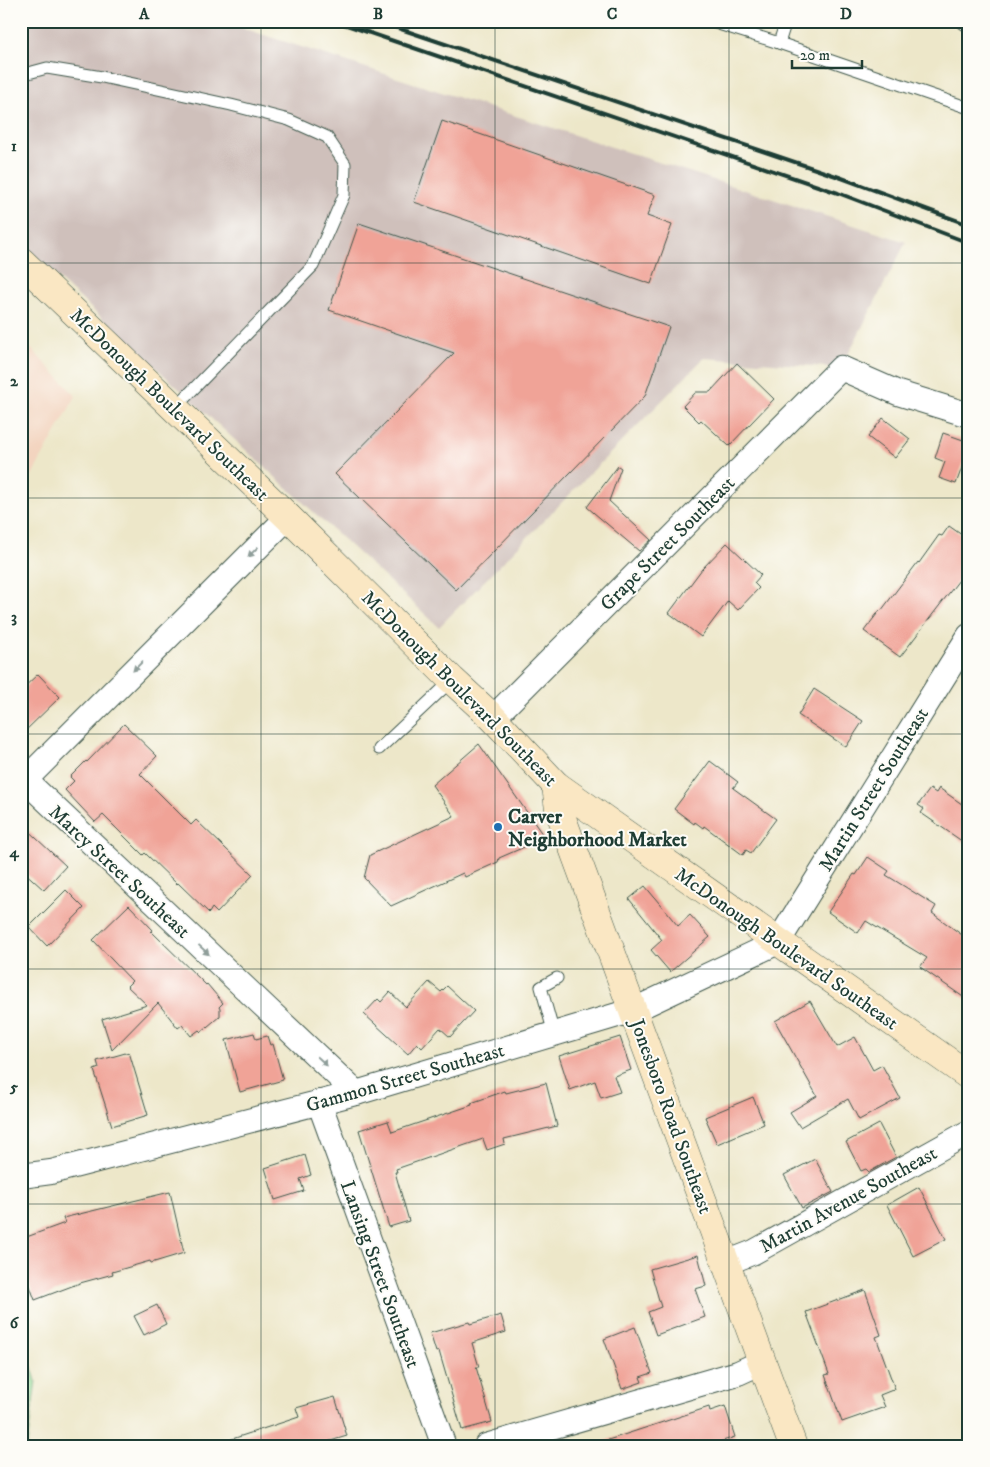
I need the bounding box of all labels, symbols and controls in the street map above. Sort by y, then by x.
text: A [138,4,150,24]
text: B [373,4,383,24]
text: C [607,4,617,24]
text: D [840,4,852,24]
scale bar [792,38,862,70]
text: 20 m [800,46,830,65]
text: 1 [11,136,17,156]
street label: McDonough Boulevard Southeast [64,303,274,507]
text: 2 [10,371,19,391]
street label: Grape Street Southeast [595,471,741,617]
one-way arrow [248,545,260,557]
street label: McDonough Boulevard Southeast [356,586,562,792]
text: 3 [11,607,17,627]
one-way arrow [133,660,145,672]
street label: Martin Street Southeast [814,703,935,876]
street label: Marcy Street Southeast [43,800,195,944]
place label: Carver Neighborhood Market [508,805,687,853]
marker: Carver Neighborhood Market [492,821,504,833]
text: 4 [8,842,19,862]
street label: McDonough Boulevard Southeast [669,862,903,1036]
one-way arrow [197,944,209,956]
street label: Jonesboro Road Southeast [623,1014,717,1217]
street label: Gammon Street Southeast [303,1038,507,1119]
one-way arrow [316,1055,328,1067]
text: 5 [9,1077,18,1097]
street label: Martin Avenue Southeast [756,1141,942,1259]
street label: Lansing Street Southeast [334,1177,425,1372]
text: 6 [10,1313,20,1333]

